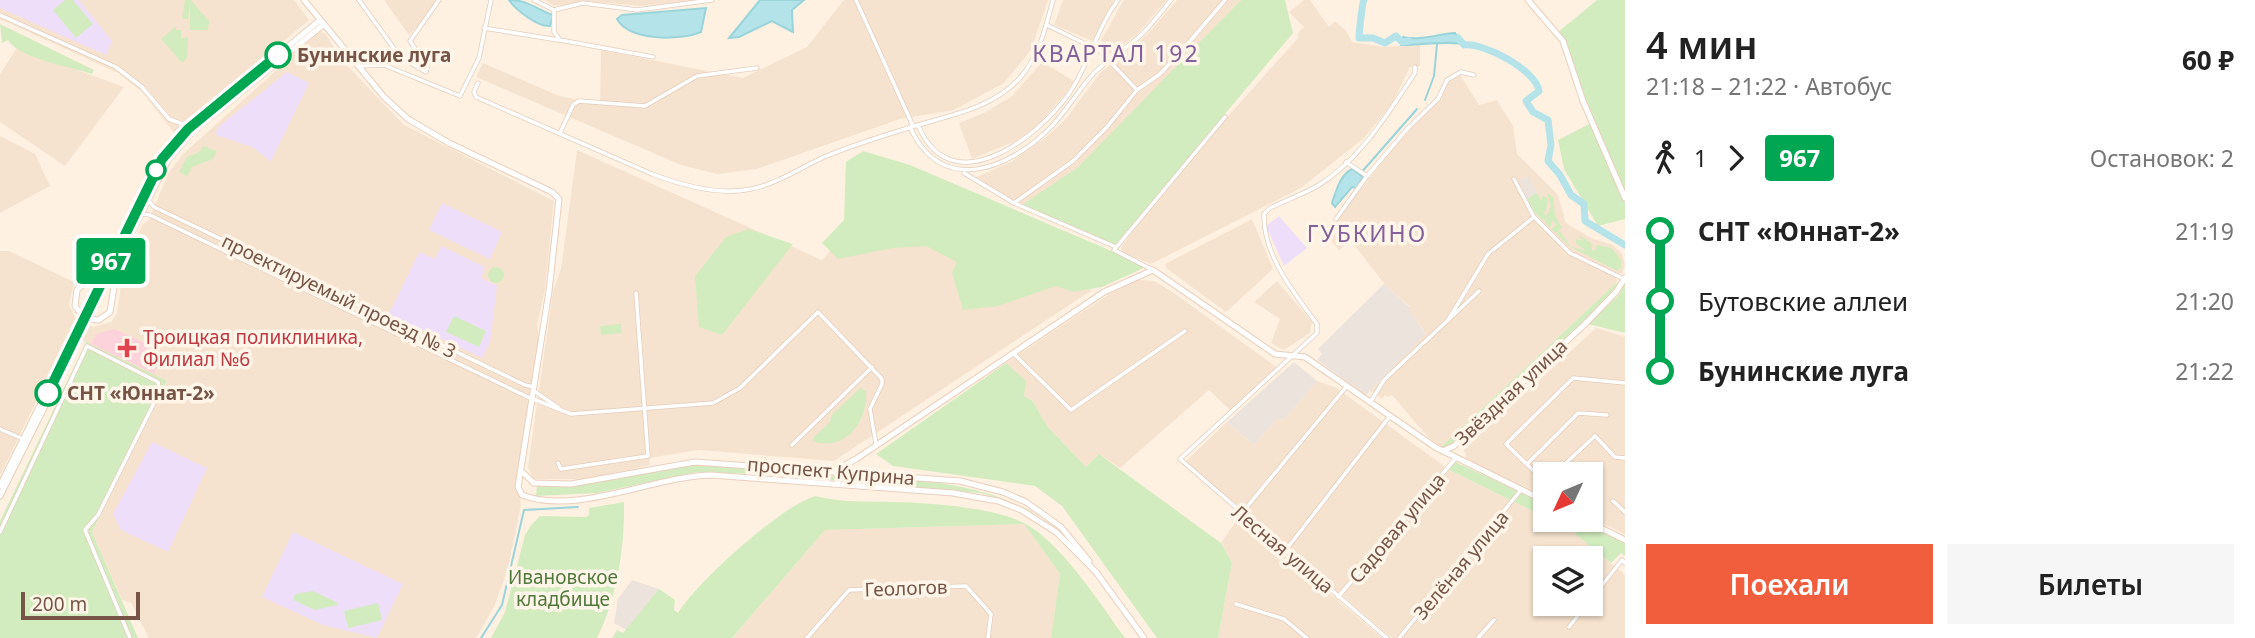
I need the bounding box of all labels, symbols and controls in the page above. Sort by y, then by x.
text: 4 мин [1646,18,1758,70]
district label: КВАРТАЛ 192 [1032,37,1200,69]
marker: Бунинские луга [265,42,291,68]
place label: Бунинские луга [297,42,451,68]
text: 60 ₽ [2182,42,2234,78]
text: 21:18 – 21:22 · Автобус [1646,70,1892,102]
icon: walk [1646,139,1684,177]
icon: forward [1717,139,1755,177]
text: 967 [1779,141,1820,174]
text: 1 [1694,142,1707,174]
text: Остановок: 2 [2090,142,2234,174]
unlabelled marker [146,160,166,180]
text: СНТ «Юннат-2» [1698,213,1900,249]
text: 21:19 [2175,215,2234,247]
district label: ГУБКИНО [1307,217,1427,249]
street label: проектируемый проезд № 3 [218,228,460,364]
line badge: 967 [71,238,151,284]
text: 967 [90,244,132,277]
text: Бутовские аллеи [1698,283,1908,319]
text: 21:20 [2175,285,2234,317]
place label: Троицкая поликлиника, Филиал №6 [143,324,363,372]
street label: Звёздная улица [1449,333,1573,451]
marker: Троицкая поликлиника, Филиал №6 [117,338,137,358]
text: Бунинские луга [1698,353,1909,389]
text: 21:22 [2175,355,2234,387]
marker: СНТ «Юннат-2» [35,380,61,406]
place label: СНТ «Юннат-2» [67,380,215,406]
street label: проспект Куприна [746,451,916,491]
north arrow [1533,462,1603,532]
map controls [1533,462,1603,616]
street label: Садовая улица [1343,467,1451,589]
street label: Лесная улица [1227,499,1339,599]
street label: Зелёная улица [1408,505,1514,625]
button: Поехали [1646,544,1933,624]
button: Билеты [1947,544,2234,624]
button: layers [1533,546,1603,616]
park label: Ивановское кладбище [508,564,618,612]
street label: Геологов [864,574,948,602]
scale bar [21,589,140,621]
text: 200 m [32,591,87,617]

